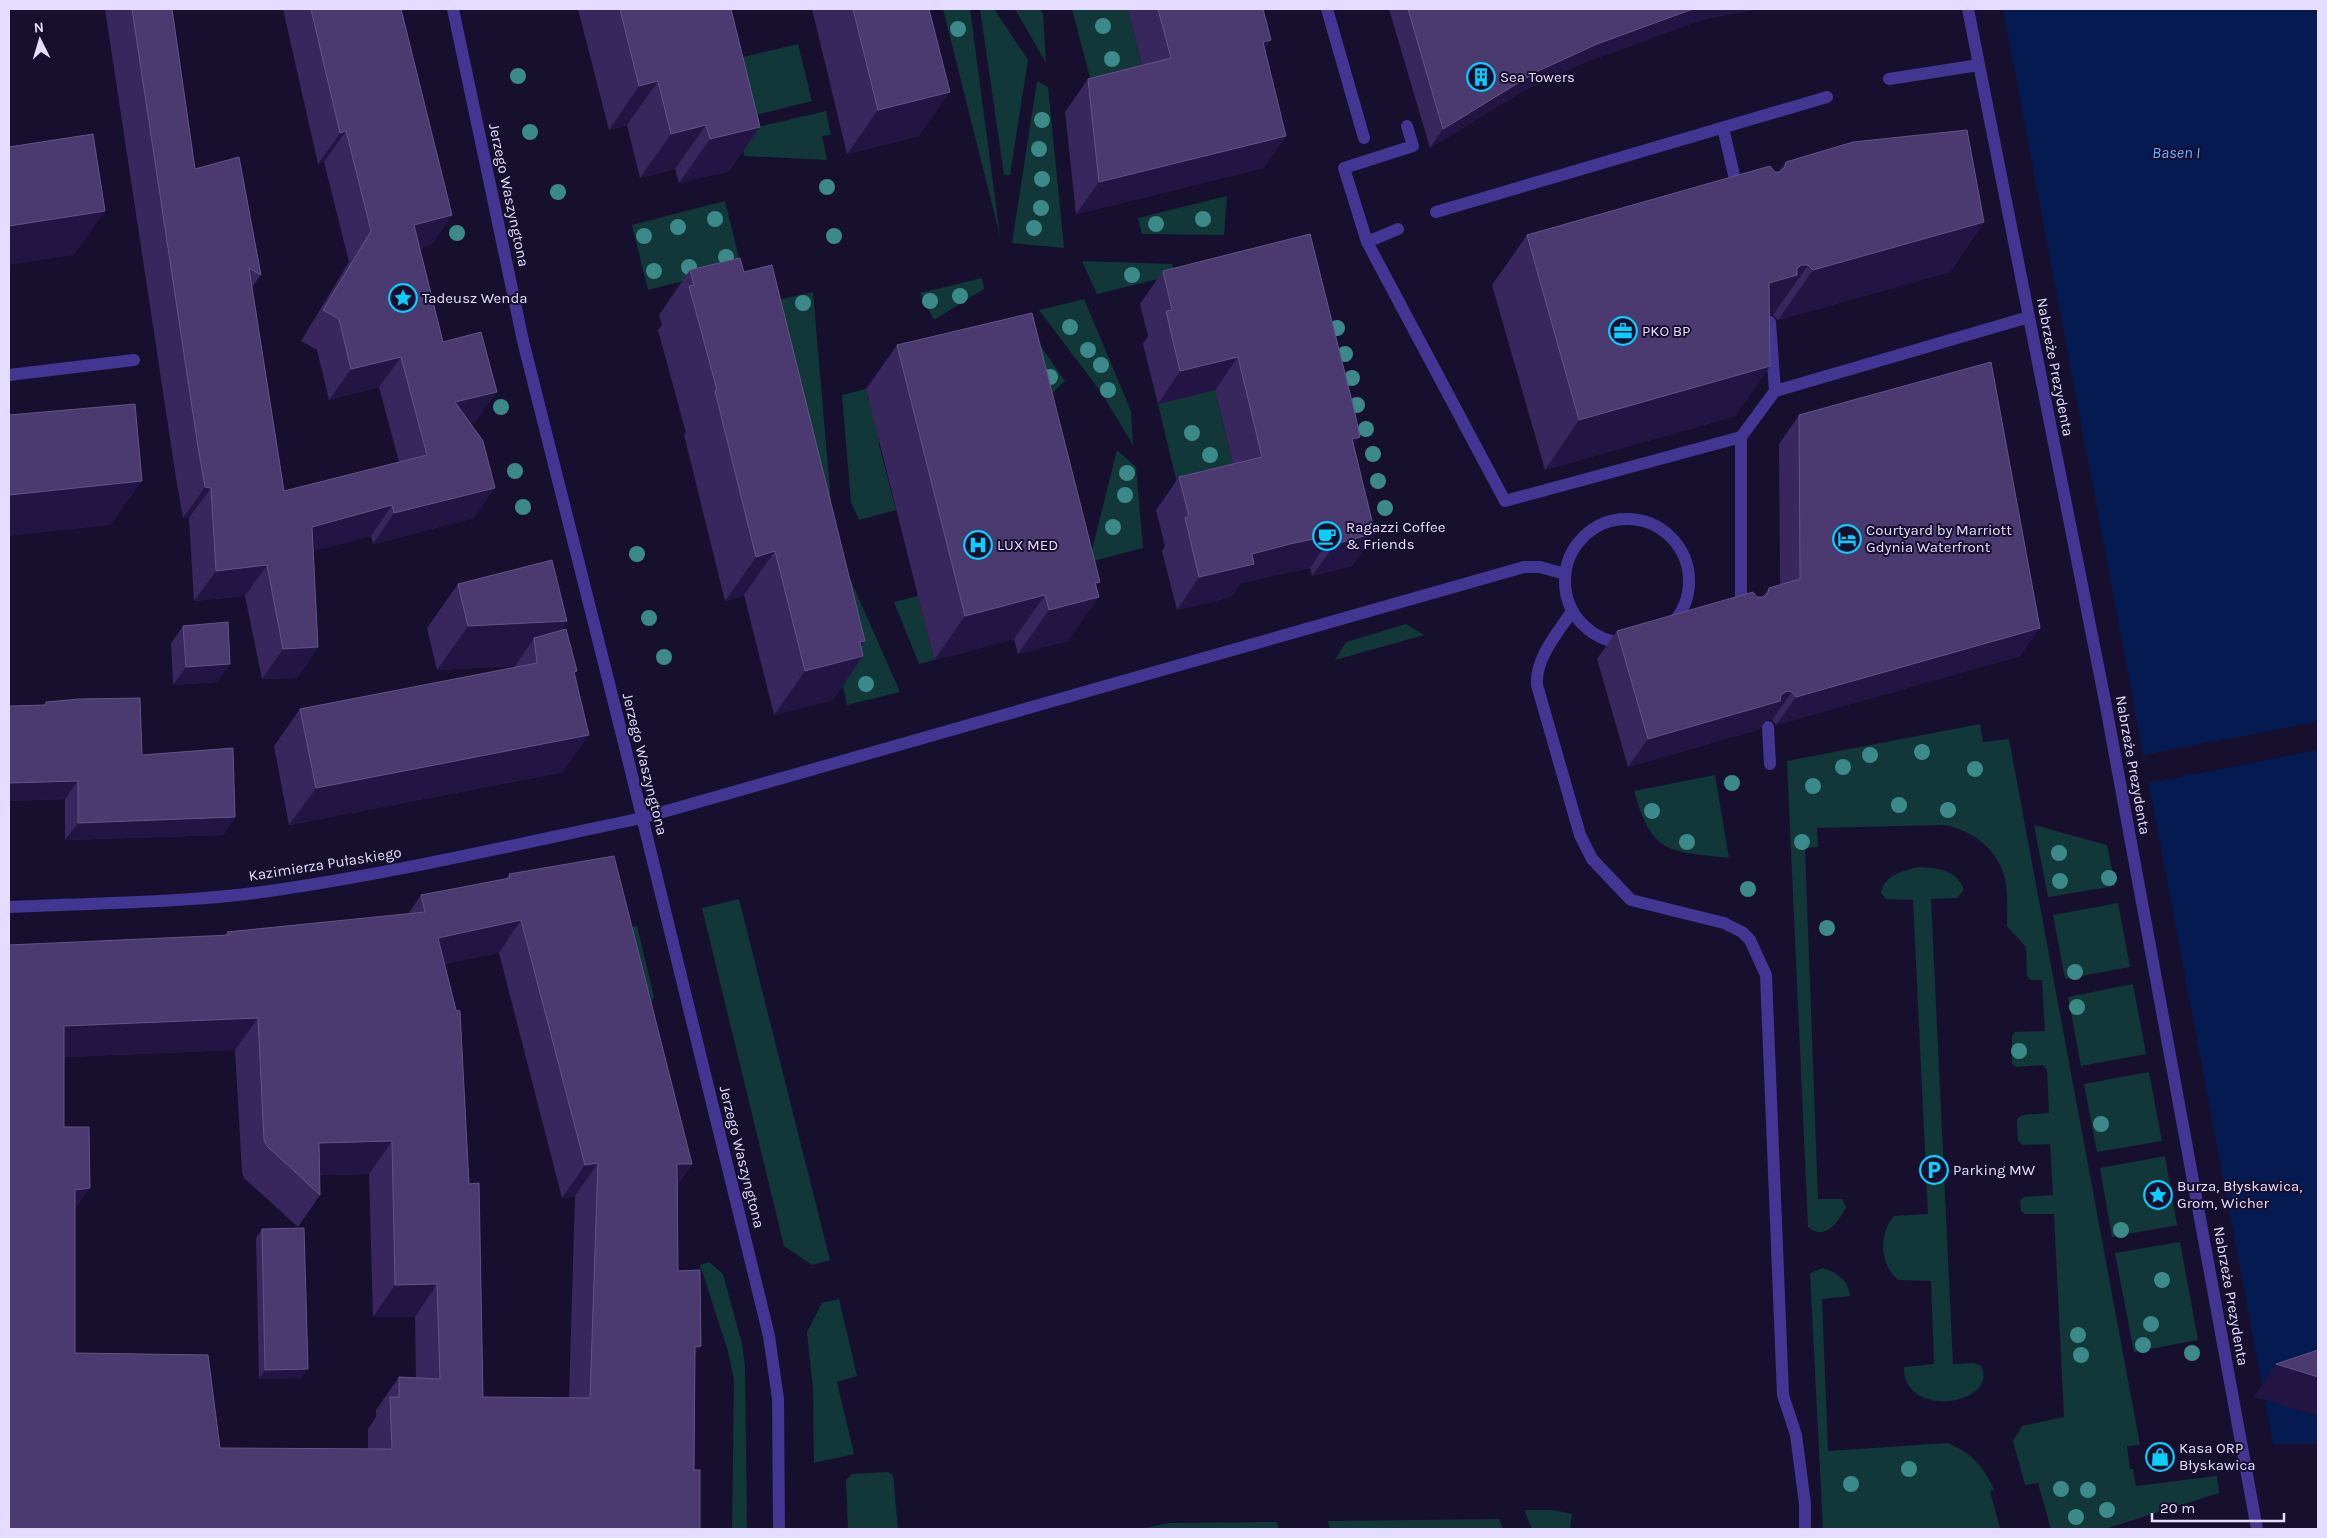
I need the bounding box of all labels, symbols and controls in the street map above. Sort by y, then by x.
north arrow [15,15,65,65]
text: N [33,19,45,36]
building icon: Sea Towers [1466,62,1496,92]
place label: Sea Towers [1500,68,1575,86]
street label: Jerzego Waszyngtona [485,122,533,268]
water label: Basen I [2152,143,2200,162]
place icon: Tadeusz Wenda [388,283,418,313]
place label: Tadeusz Wenda [422,289,528,307]
street label: Nabrzeże Prezydenta [2033,296,2077,438]
office icon: PKO BP [1608,316,1638,346]
place label: PKO BP [1642,322,1690,340]
place label: Ragazzi Coffee & Friends [1346,518,1446,553]
cafe icon: Ragazzi Coffee & Friends [1312,521,1342,551]
place label: Courtyard by Marriott Gdynia Waterfront [1866,521,2012,556]
hotel icon: Courtyard by Marriott Gdynia Waterfront [1832,524,1862,554]
hospital icon: LUX MED [963,530,993,560]
place label: LUX MED [997,536,1058,554]
street label: Jerzego Waszyngtona [619,691,671,837]
street label: Nabrzeże Prezydenta [2112,694,2154,836]
street label: Kazimierza Pułaskiego [247,843,403,885]
street label: Jerzego Waszyngtona [716,1084,768,1230]
parking icon: Parking MW [1919,1155,1949,1185]
place label: Parking MW [1953,1161,2036,1179]
place label: Burza, Błyskawica, Grom, Wicher [2177,1177,2302,1212]
place icon: Burza, Błyskawica, Grom, Wicher [2143,1180,2173,1210]
street label: Nabrzeże Prezydenta [2210,1225,2252,1367]
place label: Kasa ORP Błyskawica [2179,1439,2255,1474]
shop icon: Kasa ORP Błyskawica [2145,1442,2175,1472]
scale bar [2152,1490,2284,1522]
text: 20 m [2160,1499,2195,1517]

